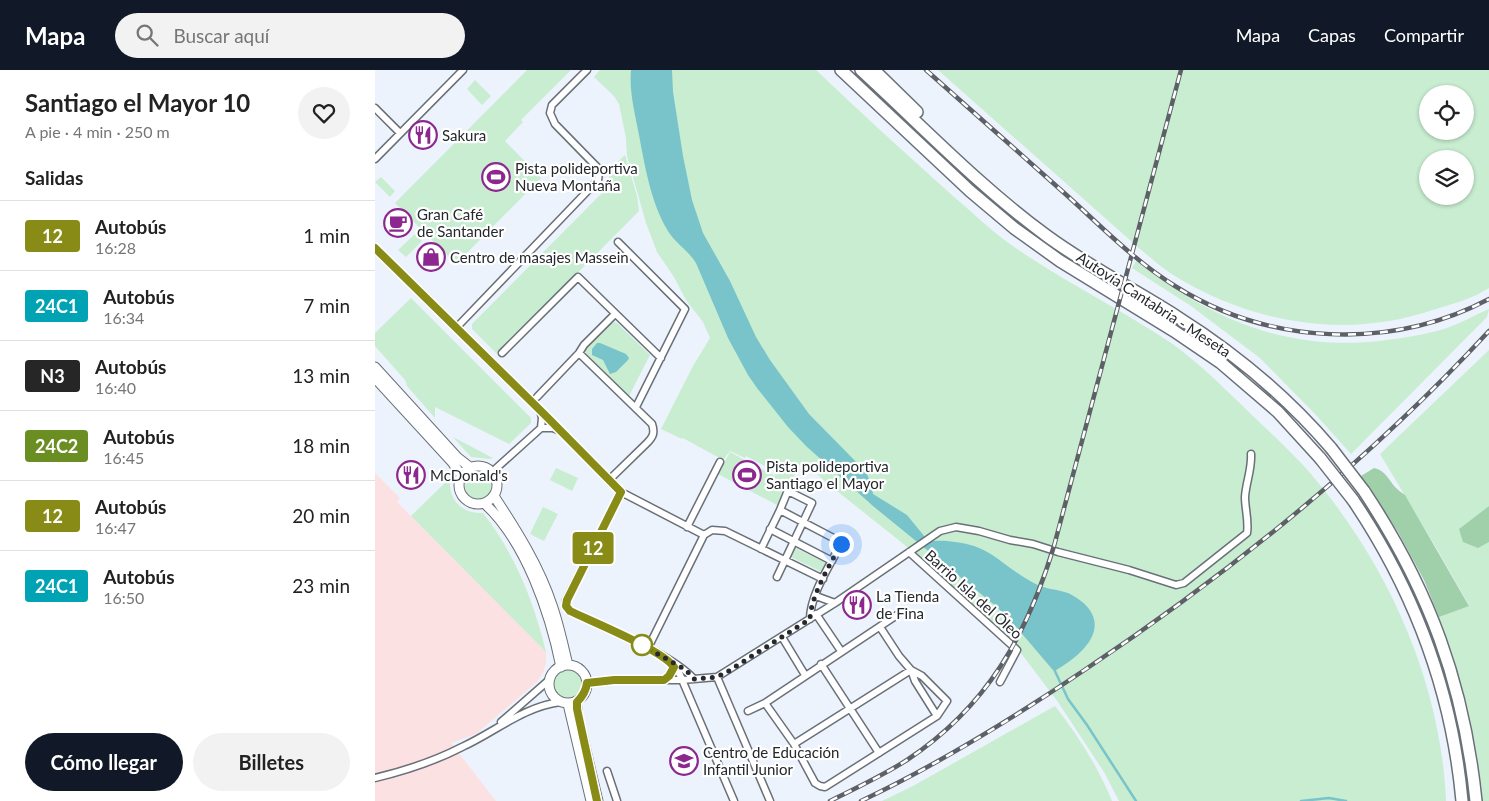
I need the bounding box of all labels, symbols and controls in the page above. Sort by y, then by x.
search box [115,13,465,58]
text: Mapa [25,21,85,50]
icon: search [133,21,161,49]
text: Buscar aquí [173,24,269,47]
text: Mapa [1236,24,1280,46]
text: Capas [1308,24,1356,46]
text: Compartir [1384,24,1464,46]
map controls [1419,85,1474,205]
button: locate [1419,85,1474,140]
button: heart [298,87,350,139]
text: Santiago el Mayor 10 [25,88,250,117]
restaurant icon: Sakura [408,120,438,150]
text: A pie · 4 min · 250 m [25,122,170,141]
place label: Sakura [442,126,486,144]
button: layers [1419,150,1474,205]
place label: Pista polideportiva Nueva Montaña [515,159,638,194]
sports icon: Pista polideportiva Nueva Montaña [481,162,511,192]
text: Salidas [25,166,83,189]
place label: Gran Café de Santander [417,205,504,240]
cafe icon: Gran Café de Santander [383,208,413,238]
text: Autobús [95,215,166,238]
text: 1 min [303,224,350,247]
text: 12 [42,225,63,247]
text: 16:28 [95,238,136,257]
shop icon: Centro de masajes Massein [416,242,446,272]
street label: Autovía Cantabria - Meseta [1074,247,1234,361]
place label: Centro de masajes Massein [450,248,629,266]
text: Autobús [103,285,175,308]
text: 7 min [303,294,350,317]
text: 24C1 [35,295,78,317]
text: 16:34 [103,308,144,327]
text: Autobús [95,355,166,378]
text: 13 min [292,364,350,387]
text: N3 [40,365,65,387]
text: 16:40 [95,378,136,397]
text: Autobús [103,425,175,448]
text: 18 min [292,434,350,457]
text: 24C2 [35,435,78,457]
text: 16:45 [103,448,144,467]
place label: Pista polideportiva Santiago el Mayor [766,457,889,492]
restaurant icon: McDonald's [396,460,426,490]
sports icon: Pista polideportiva Santiago el Mayor [732,460,762,490]
place label: McDonald's [430,466,508,484]
text: Autobús [95,495,166,518]
text: 20 min [292,504,350,527]
text: 12 [42,505,63,527]
text: 16:47 [95,518,136,537]
line badge: 12 [571,532,615,564]
your location [829,532,854,557]
text: 12 [583,537,603,559]
street label: Barrio Isla del Óleo [922,546,1026,642]
text: Autobús [103,565,175,588]
text: 23 min [292,574,350,597]
text: 24C1 [35,575,78,597]
place label: La Tienda de Fina [876,587,939,622]
text: 16:50 [103,588,144,607]
restaurant icon: La Tienda de Fina [842,590,872,620]
unlabelled marker [631,634,653,656]
button: Cómo llegar [25,733,183,791]
button: Billetes [193,733,350,791]
place label: Centro de Educación Infantil Junior [703,743,839,778]
school or university icon: Centro de Educación Infantil Junior [669,746,699,776]

